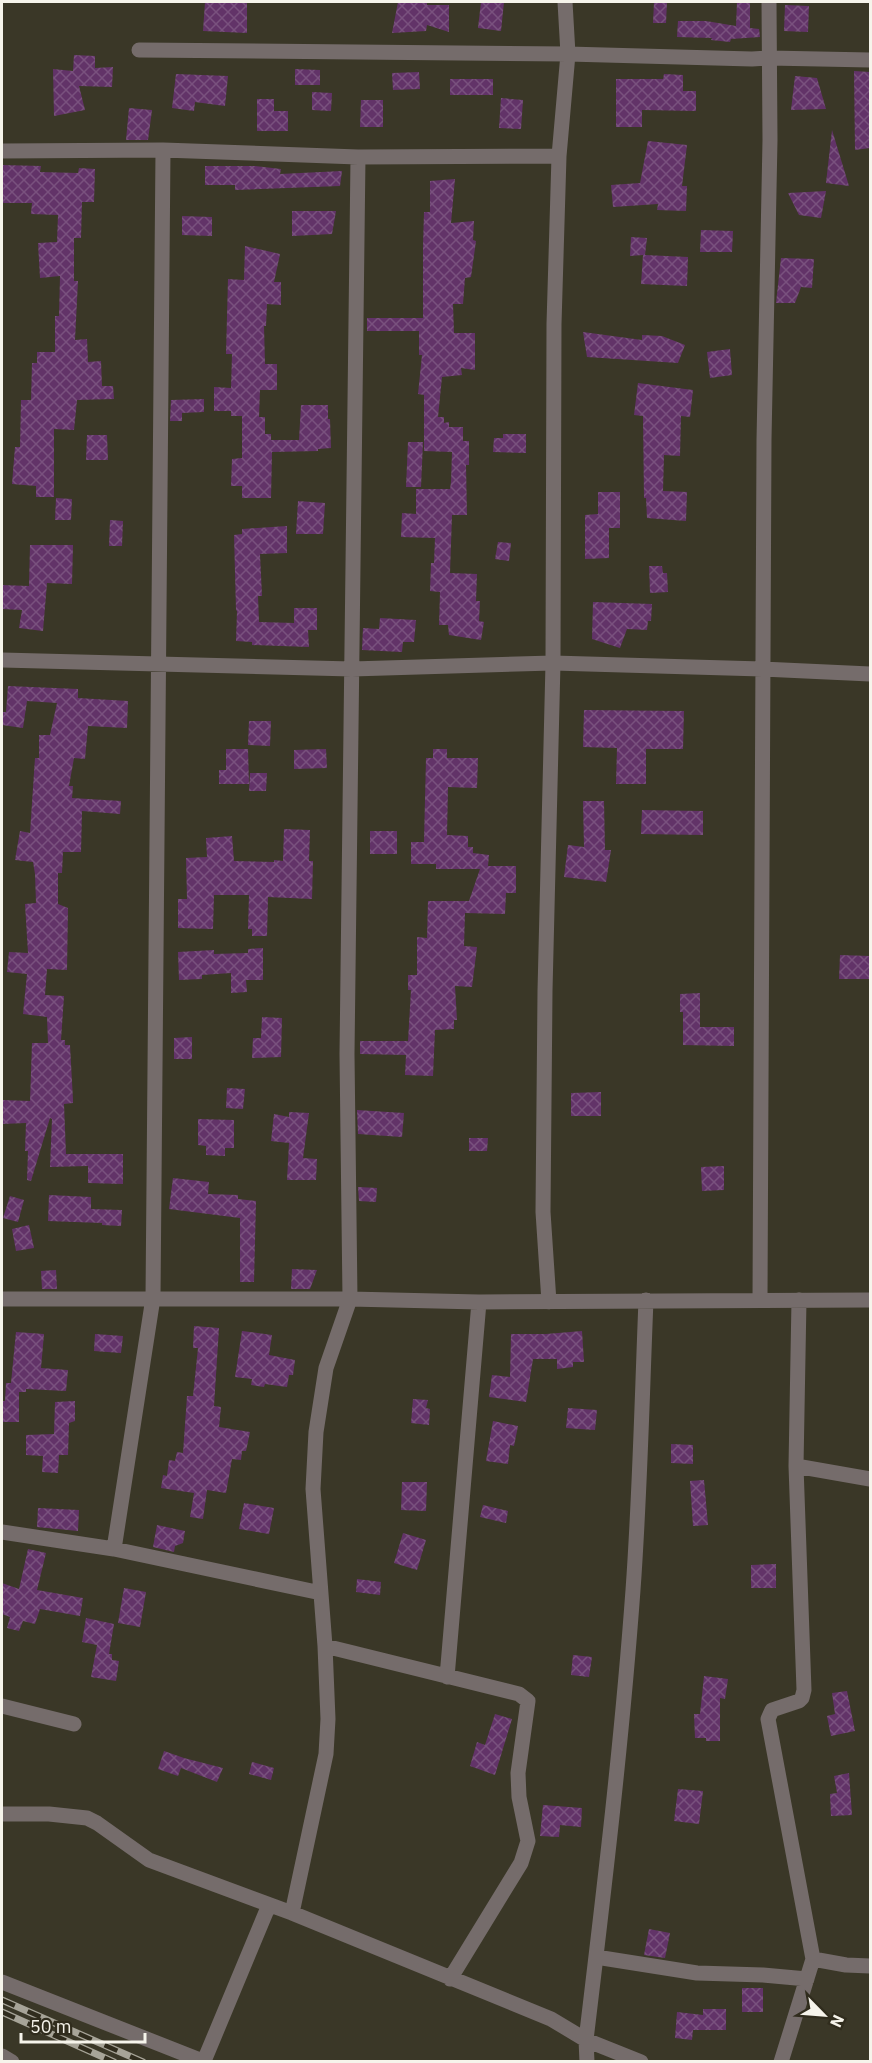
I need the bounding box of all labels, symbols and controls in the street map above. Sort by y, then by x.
north arrow [794,1985,854,2045]
scale bar [21,2006,146,2044]
text: N [826,2012,849,2031]
text: 50 m [30,2015,72,2038]

